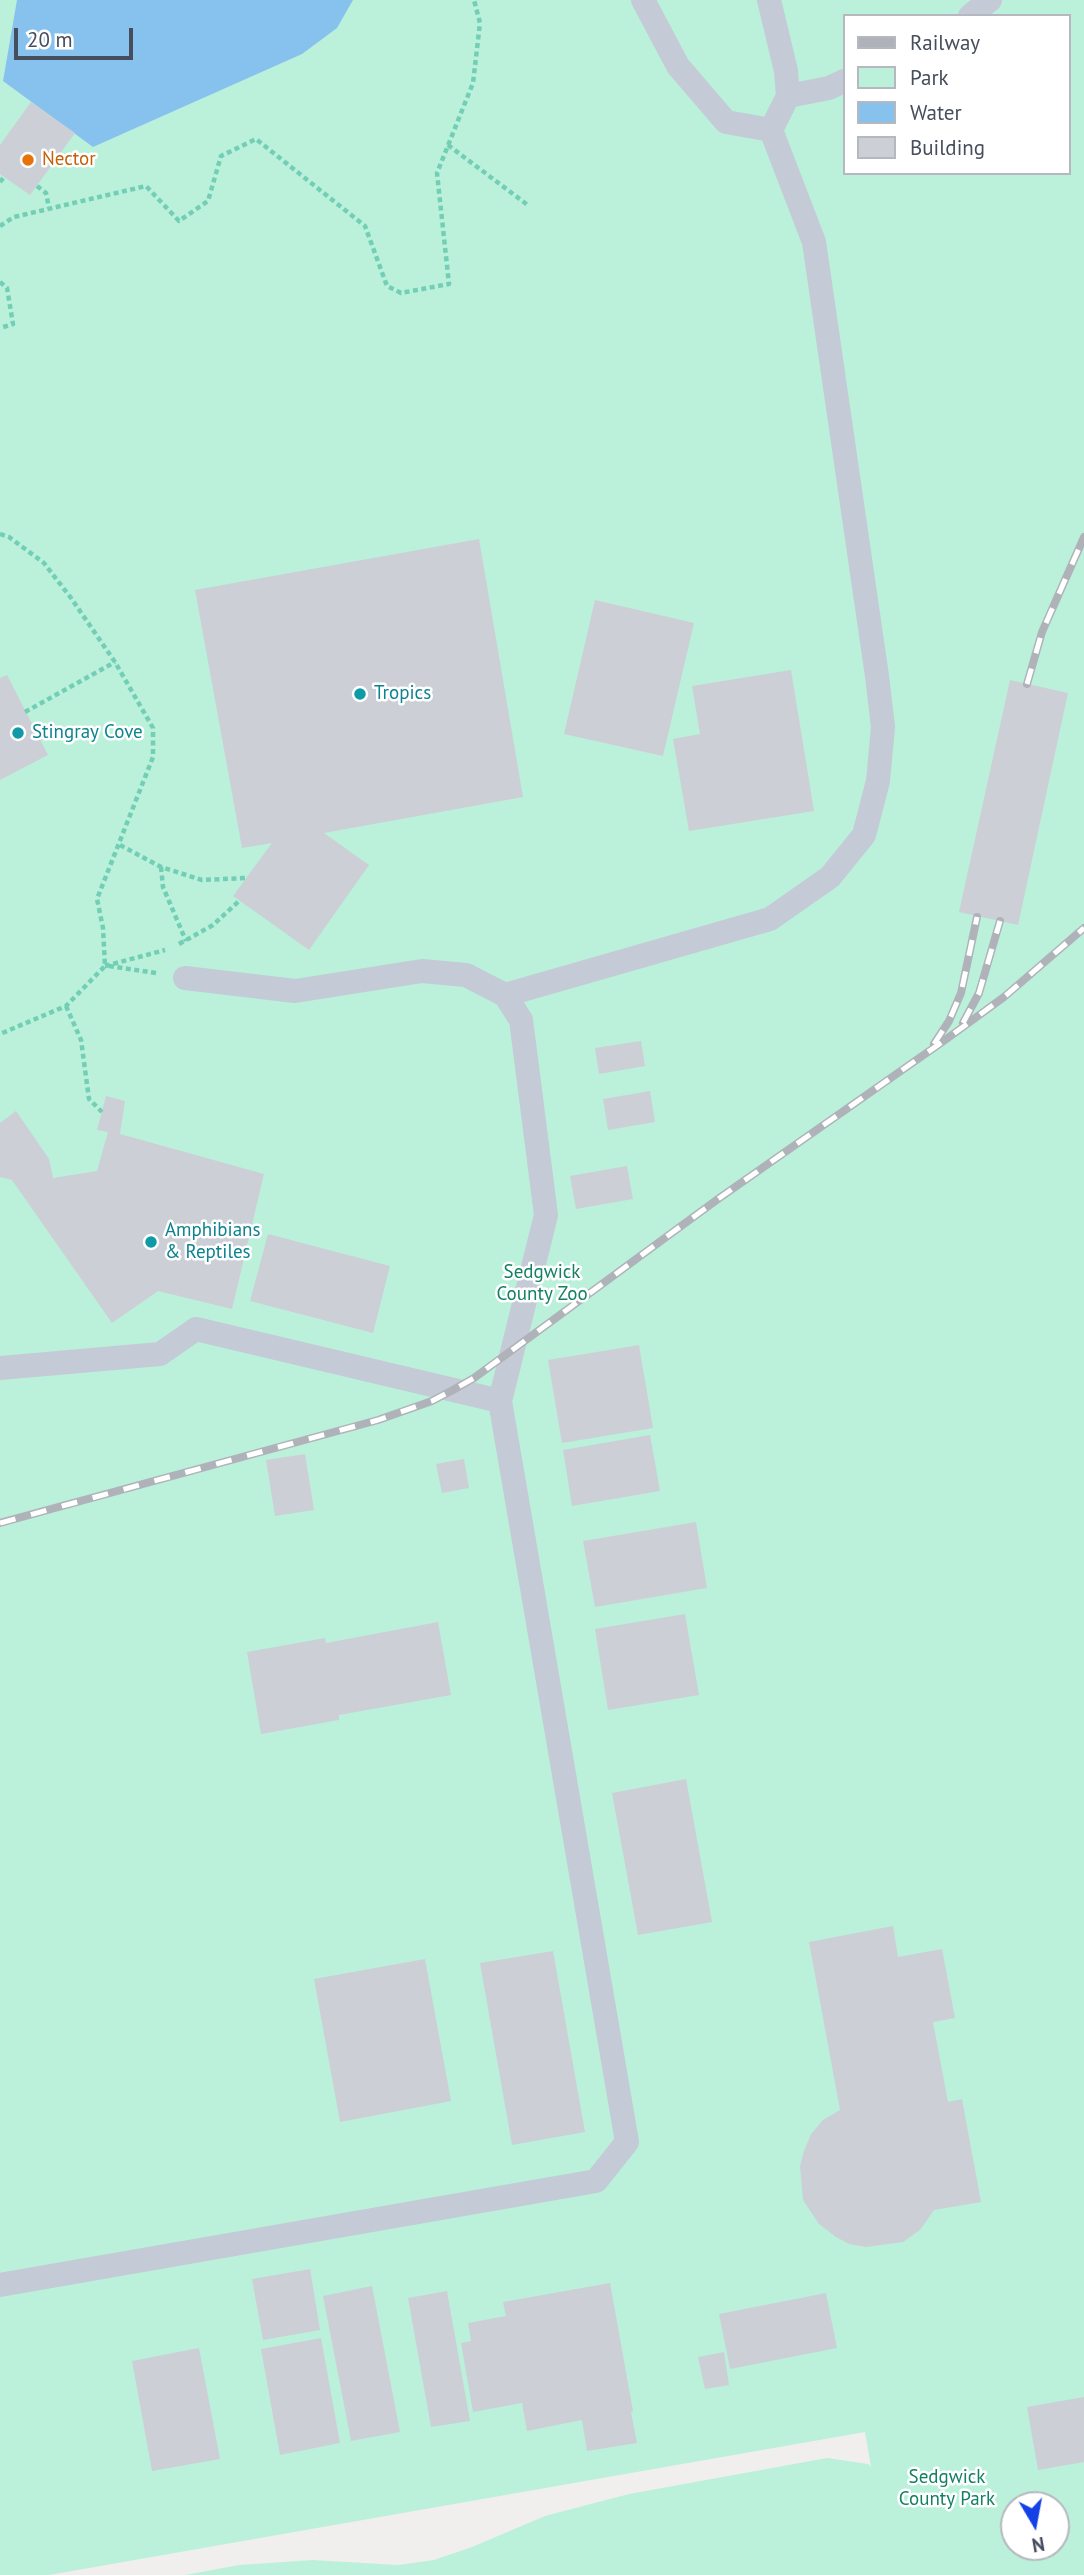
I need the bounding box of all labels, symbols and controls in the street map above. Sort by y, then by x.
scale bar [18,14,136,58]
legend [842,14,1070,175]
text: 20 m [27,26,73,53]
text: Railway [910,29,980,56]
text: Park [910,64,949,91]
text: Water [910,99,962,126]
text: Building [910,134,985,161]
place label: Nector [42,149,96,171]
marker: Nector [20,152,36,168]
place label: Tropics [374,683,431,705]
marker: Tropics [352,686,368,702]
place label: Stingray Cove [32,722,143,744]
marker: Stingray Cove [10,725,26,741]
place label: Amphibians & Reptiles [165,1220,260,1264]
marker: Amphibians & Reptiles [143,1234,159,1250]
park label: Sedgwick County Zoo [496,1262,588,1306]
park label: Sedgwick County Park [899,2467,995,2511]
north arrow [1000,2491,1070,2561]
text: N [1030,2532,1047,2558]

